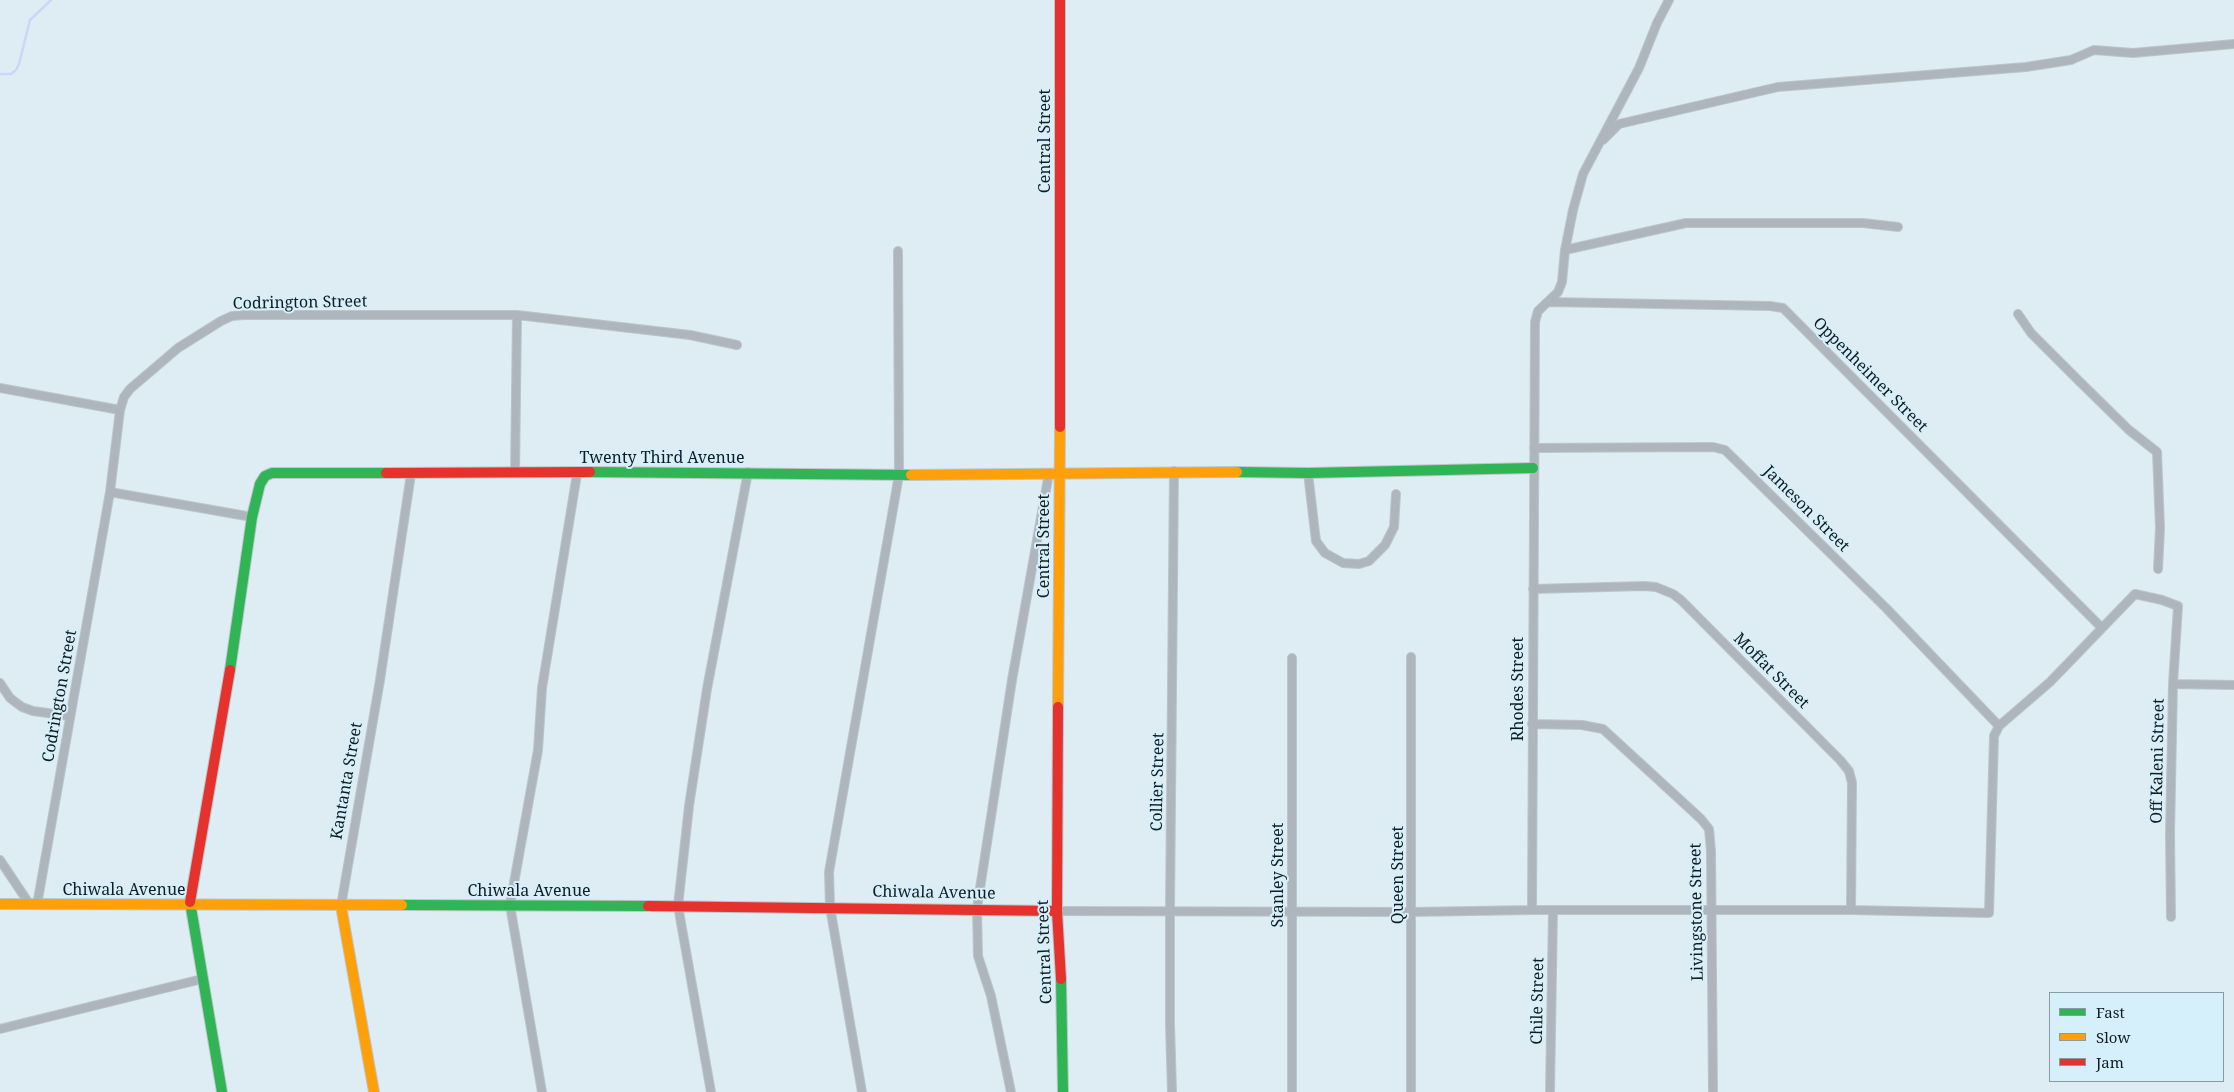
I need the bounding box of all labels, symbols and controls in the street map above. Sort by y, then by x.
street label: Central Street [1035,89,1055,193]
street label: Codrington Street [233,292,367,314]
street label: Oppenheimer Street [1809,314,1931,436]
street label: Twenty Third Avenue [579,448,745,468]
street label: Jameson Street [1759,462,1853,556]
street label: Central Street [1034,494,1054,598]
street label: Codrington Street [39,628,81,764]
street label: Moffat Street [1729,629,1813,713]
street label: Rhodes Street [1508,637,1528,741]
street label: Off Kaleni Street [2147,698,2169,824]
street label: Kantanta Street [327,721,367,841]
street label: Collier Street [1148,732,1168,832]
street label: Stanley Street [1268,822,1288,928]
street label: Queen Street [1388,826,1408,924]
street label: Livingstone Street [1686,843,1708,981]
street label: Chiwala Avenue [62,880,186,900]
street label: Chiwala Avenue [467,881,591,901]
street label: Chiwala Avenue [872,882,996,904]
street label: Central Street [1034,900,1056,1004]
street label: Chile Street [1528,957,1548,1045]
legend [2049,992,2224,1082]
text: Fast [2096,1002,2125,1022]
text: Slow [2096,1027,2130,1047]
text: Jam [2096,1052,2124,1072]

